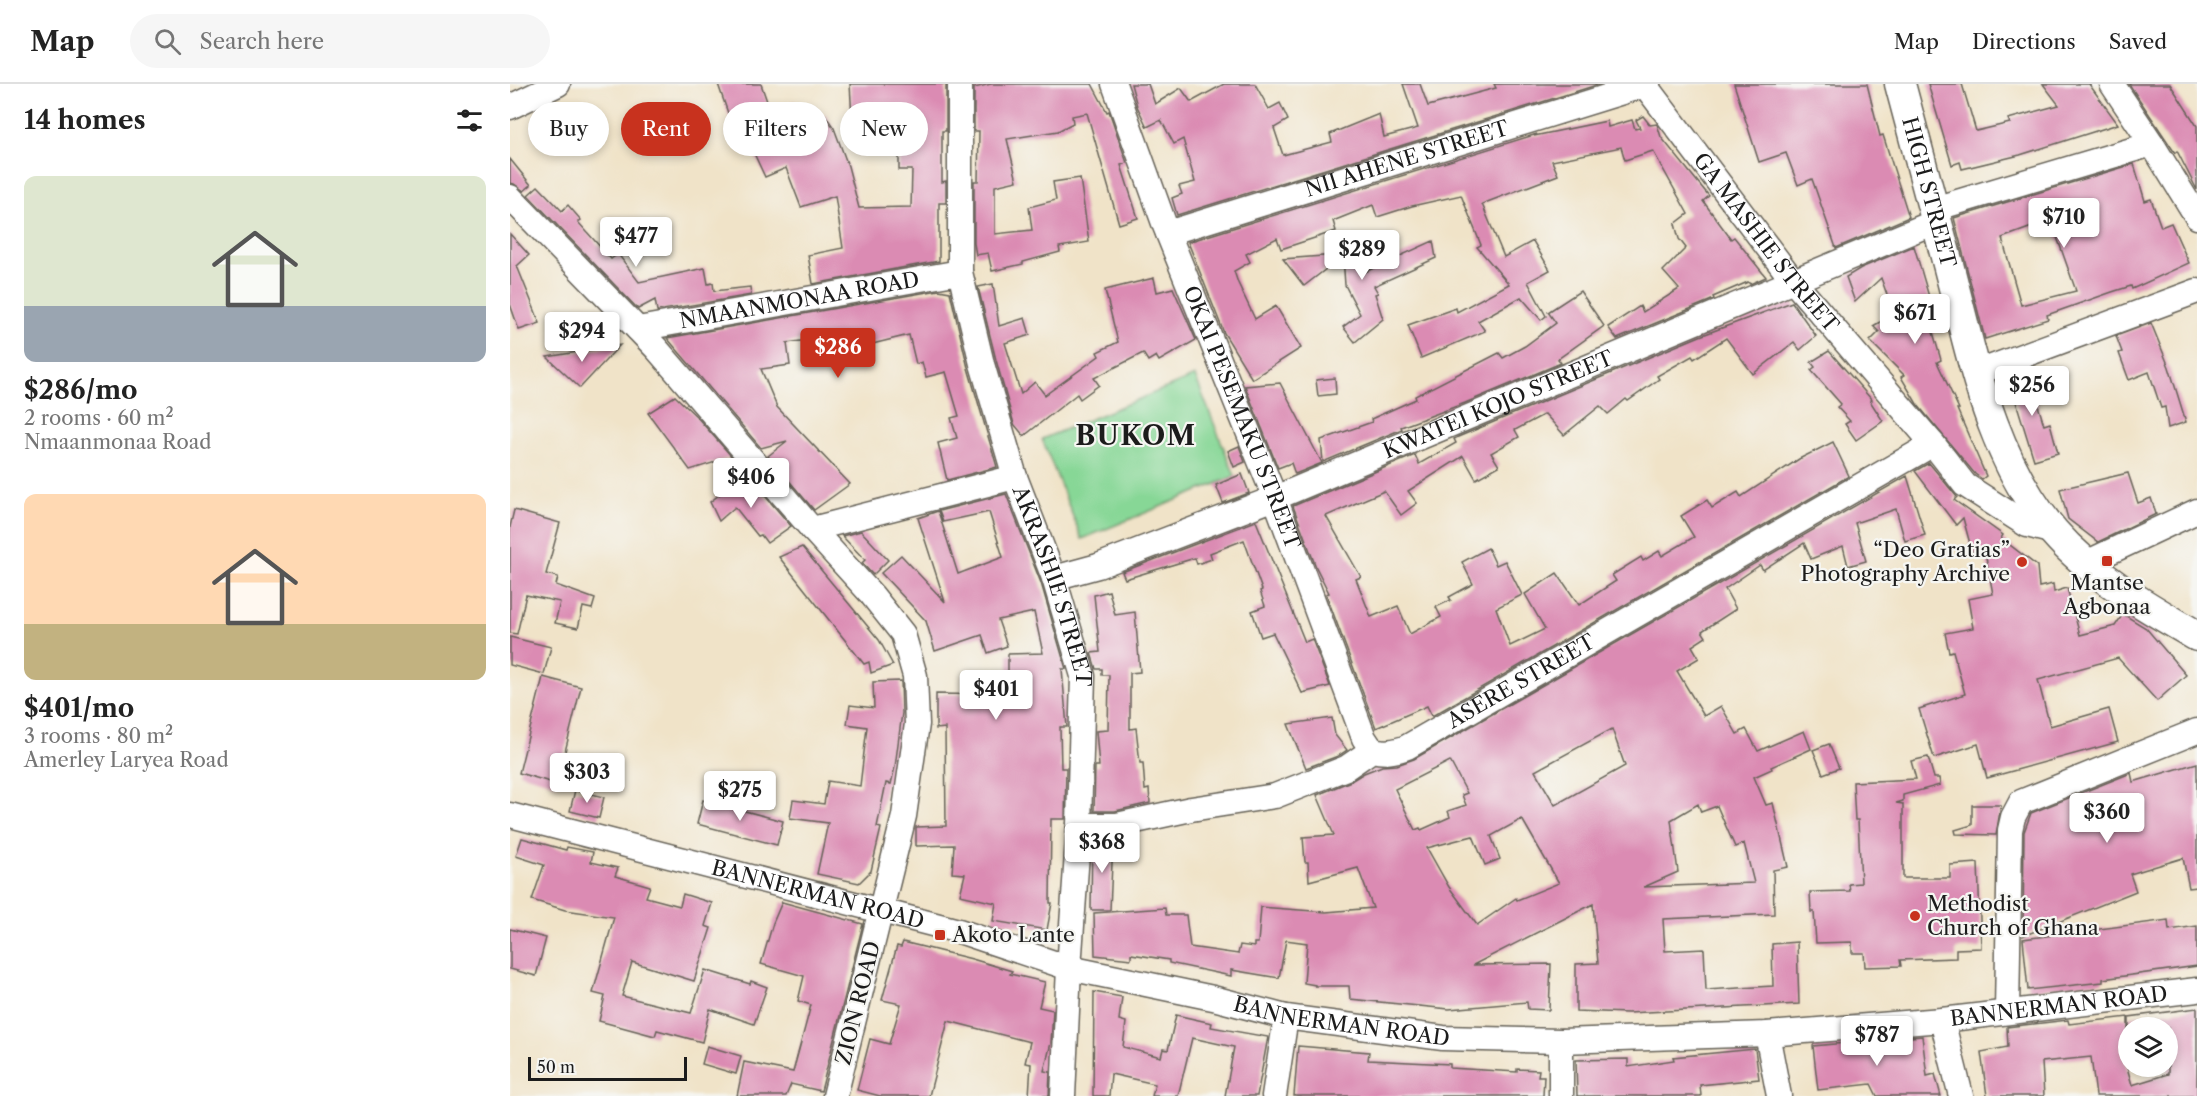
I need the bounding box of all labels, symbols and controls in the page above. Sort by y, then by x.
search box [130,14,550,68]
text: Map [30,24,94,58]
icon: search [151,25,184,58]
text: Search here [199,28,324,55]
text: Map [1894,29,1939,54]
text: Directions [1972,29,2076,54]
text: Saved [2109,29,2167,54]
chip: Buy [528,102,609,156]
chip: Rent [621,102,711,156]
chip: Filters [723,102,828,156]
chip: New [840,102,928,156]
text: 14 homes [24,104,146,136]
icon: filters [453,104,486,137]
street label: HIGH STREET [1897,114,1961,270]
street label: NII AHENE STREET [1302,115,1512,202]
street label: GA MASHIE STREET [1689,148,1844,337]
pin: $710 [2028,198,2100,249]
text: $710 [2042,205,2086,229]
icon: home [201,215,309,323]
pin: $477 [600,217,672,268]
text: $477 [614,224,658,248]
pin: $289 [1326,230,1398,281]
text: $289 [1338,237,1386,261]
street label: NMAANMONAA ROAD [678,266,921,333]
street label: OKAI PESEMAKU STREET [1178,282,1306,552]
pin: $671 [1879,294,1951,345]
text: $671 [1894,301,1936,325]
pin: $294 [546,312,618,363]
text: $294 [559,319,605,343]
pin: $286 [802,328,874,379]
text: $286 [814,335,862,359]
street label: KWATEI KOJO STREET [1379,345,1617,463]
pin: $256 [1996,366,2068,417]
text: $256 [2009,373,2055,397]
text: $286/mo [24,374,138,406]
text: 2 rooms · 60 m² [24,406,174,430]
district label: BUKOM [1075,419,1197,452]
text: Nmaanmonaa Road [24,430,211,454]
pin: $406 [715,458,787,509]
text: $406 [727,465,775,489]
street label: AKRASHIE STREET [1007,481,1096,687]
icon: home [201,533,309,641]
place label: “Deo Gratias” Photography Archive [1801,537,2010,586]
marker: Mantse Agbonaa [2100,554,2114,568]
marker: “Deo Gratias” Photography Archive [2015,555,2029,569]
place label: Mantse Agbonaa [2062,570,2152,619]
street label: ASERE STREET [1442,628,1599,734]
pin: $401 [960,670,1032,721]
text: $401 [974,677,1018,701]
text: $401/mo [24,692,134,724]
text: 3 rooms · 80 m² [24,724,173,748]
text: Amerley Laryea Road [24,748,229,772]
pin: $303 [551,753,623,804]
text: $303 [564,760,610,784]
pin: $275 [704,771,776,822]
text: $275 [718,778,762,802]
pin: $360 [2071,793,2143,844]
text: $360 [2083,800,2131,824]
pin: $368 [1066,823,1138,874]
text: $368 [1079,830,1125,854]
street label: BANNERMAN ROAD [709,855,927,933]
place label: Methodist Church of Ghana [1927,891,2100,940]
marker: Methodist Church of Ghana [1908,909,1922,923]
place label: Akoto Lante [951,922,1075,947]
marker: Akoto Lante [933,928,947,942]
street label: ZION ROAD [830,938,885,1067]
street label: BANNERMAN ROAD [1949,981,2169,1031]
street label: BANNERMAN ROAD [1231,991,1451,1051]
pin: $787 [1841,1016,1913,1067]
map controls [2118,1017,2178,1077]
button: layers [2118,1017,2178,1077]
text: $787 [1855,1023,1899,1047]
scale bar [528,1054,687,1082]
text: 50 m [537,1057,575,1077]

